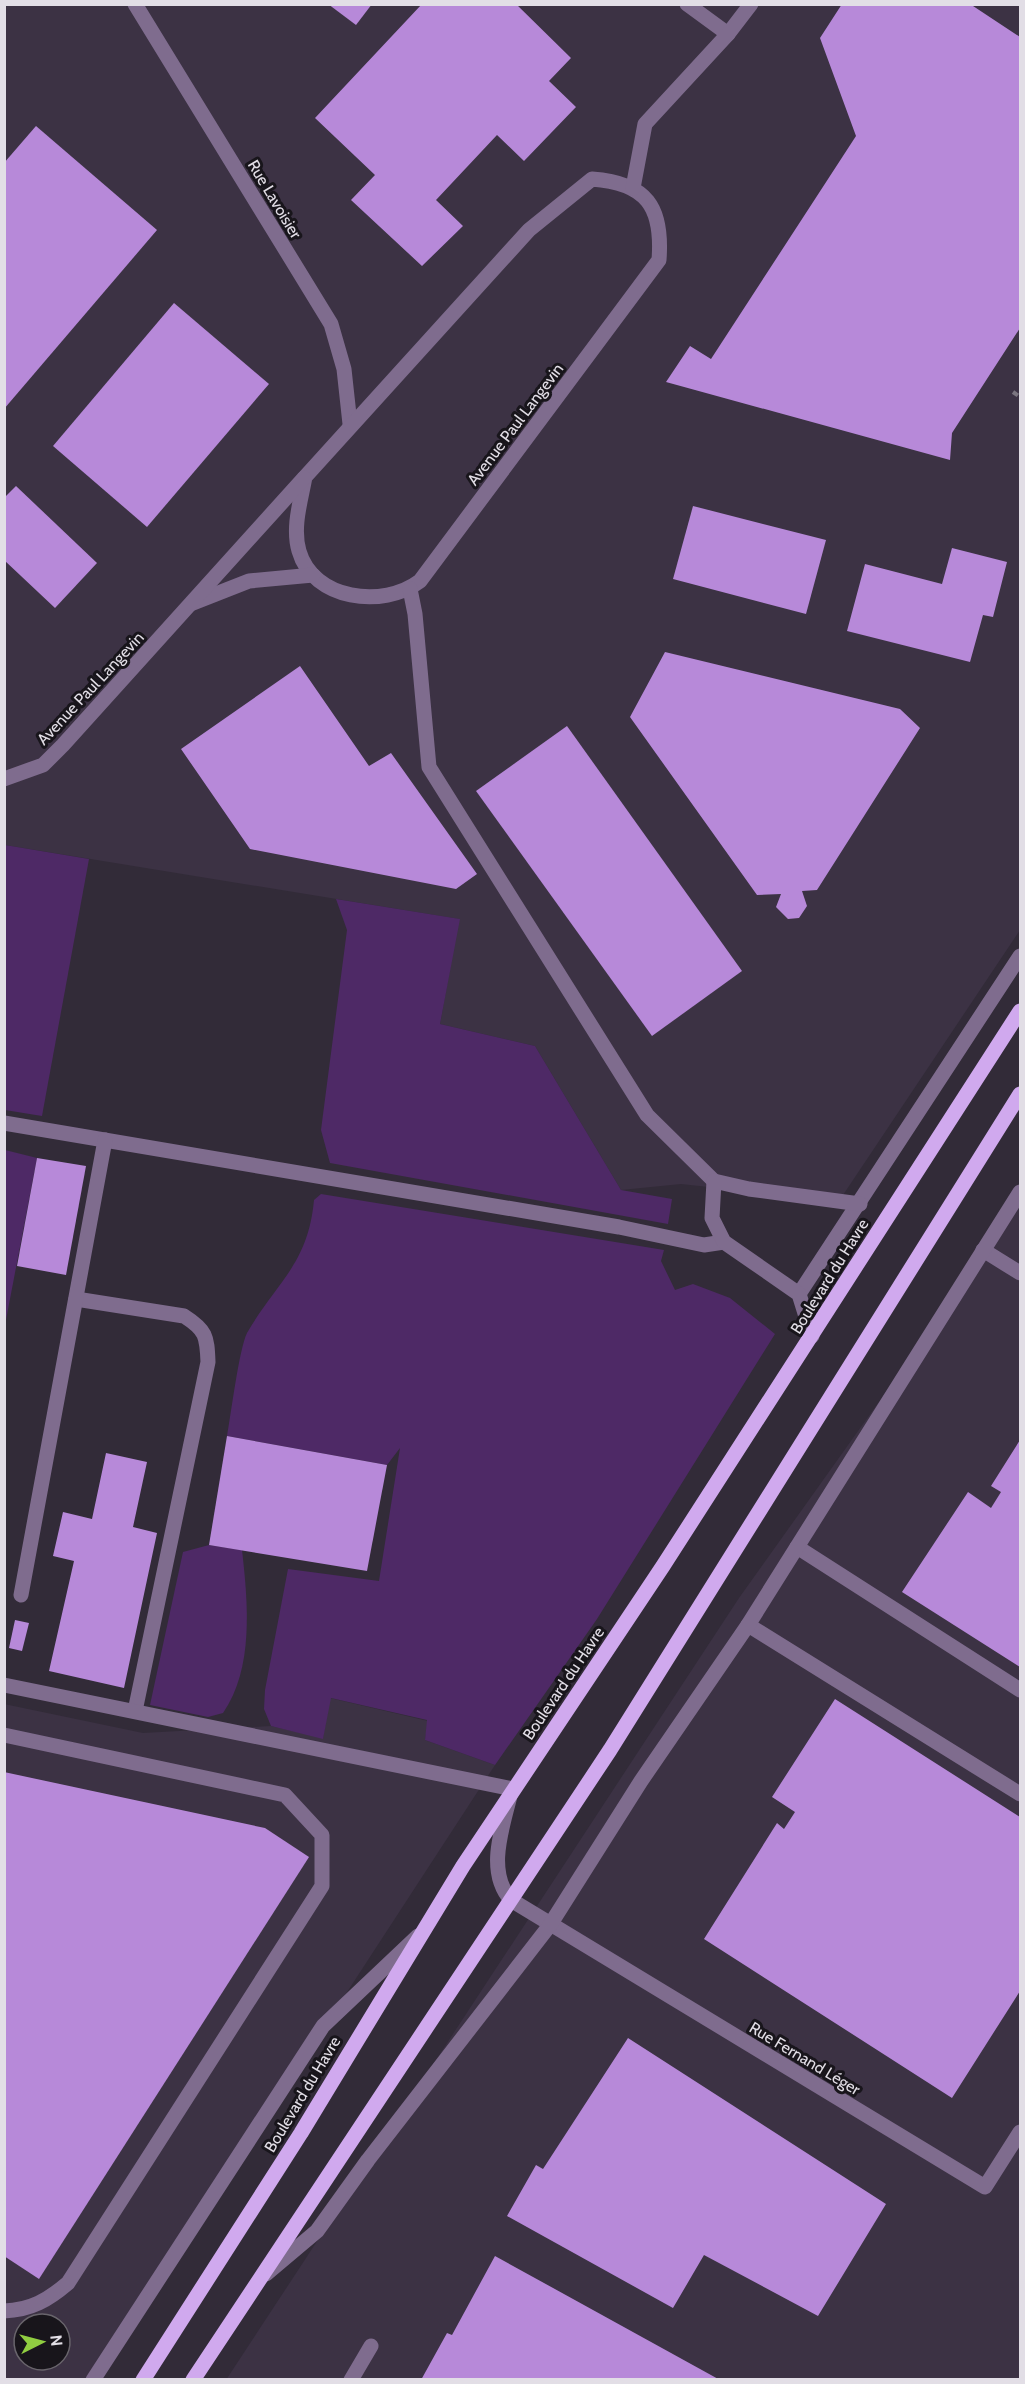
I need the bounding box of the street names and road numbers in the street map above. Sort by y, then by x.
street label: Rue Lavoisier [244,157,306,243]
street label: Avenue Paul Langevin [463,360,567,489]
street label: Avenue Paul Langevin [33,628,148,749]
street label: Boulevard du Havre [786,1215,872,1337]
street label: Boulevard du Havre [519,1623,608,1743]
street label: Rue Fernand Léger [746,2018,864,2099]
street label: Boulevard du Havre [260,2033,344,2156]

